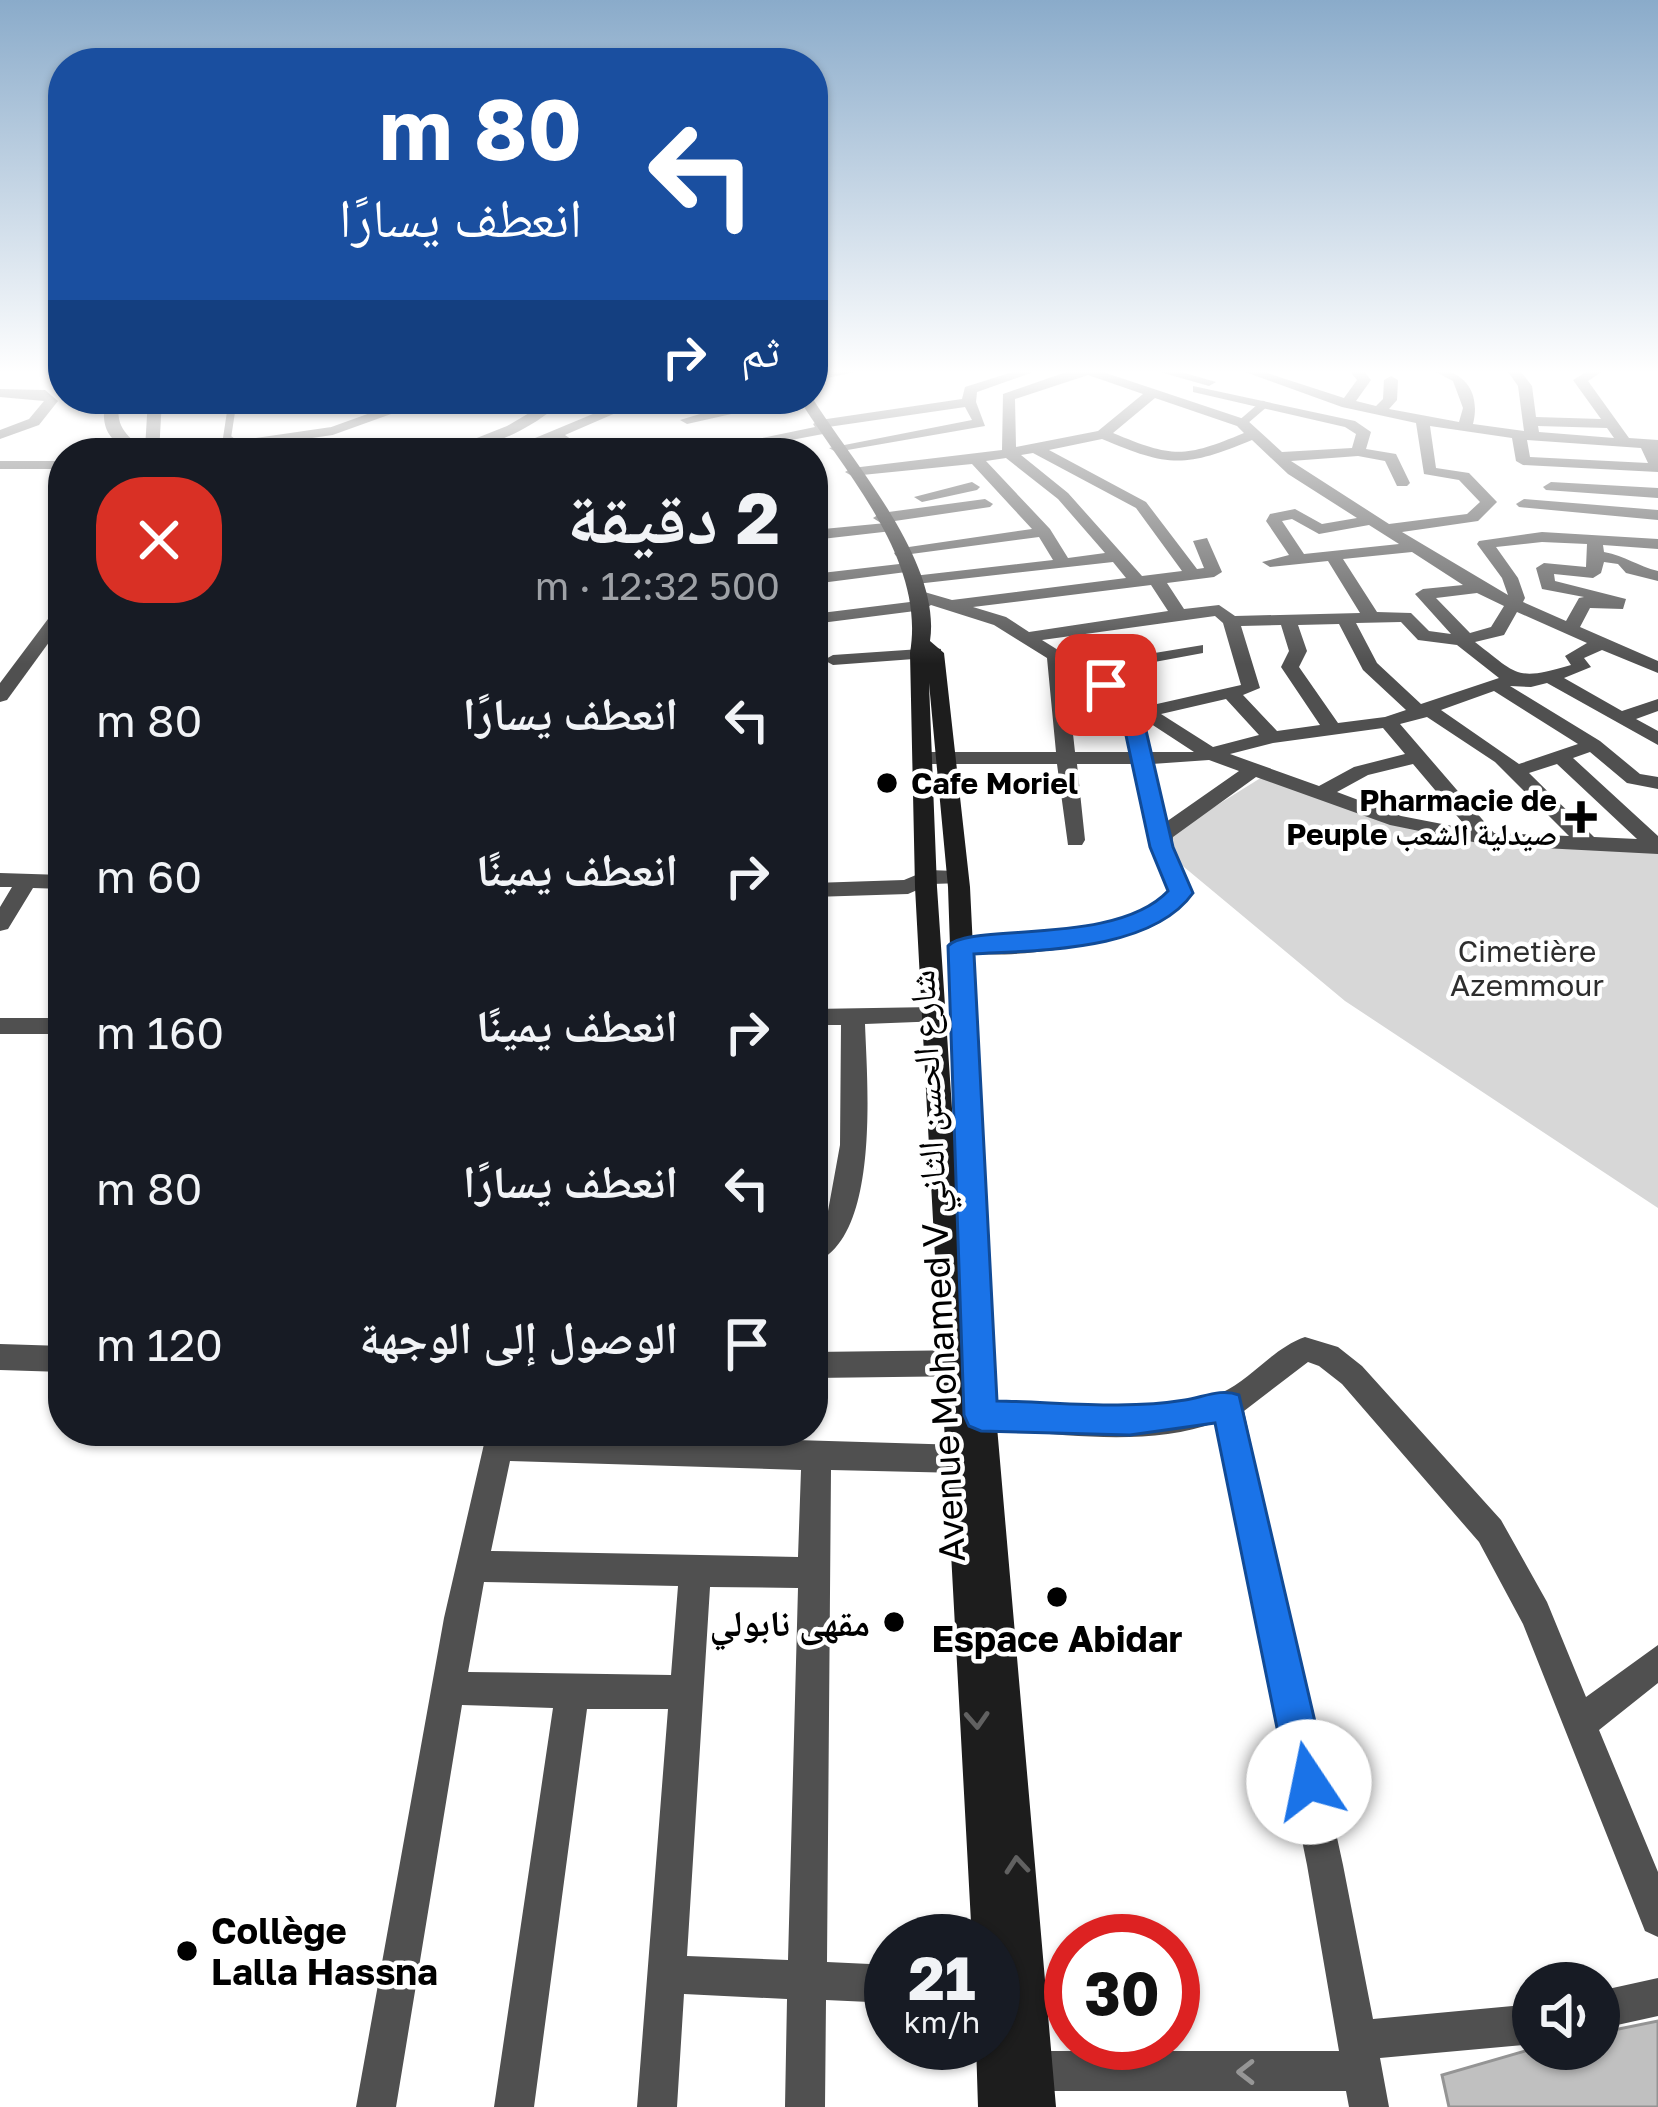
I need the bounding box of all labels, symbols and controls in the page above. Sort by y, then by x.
text: 80 m [379,78,582,178]
icon: left [624,96,780,252]
text: انعطف يسارًا [339,184,582,249]
text: ثم [741,323,780,377]
icon: right [651,324,717,390]
text: 2 دقيقة [567,473,780,560]
button: close [96,477,222,603]
text: 500 m · 12:32 [535,562,780,609]
pin [1055,634,1157,736]
icon: arrive [1073,652,1139,718]
text: انعطف يسارًا [463,686,678,740]
icon: left [714,687,780,753]
text: 80 m [96,693,202,747]
place label: Cafe Moriel [911,765,1078,801]
marker: Cafe Moriel [874,770,900,796]
place label: Pharmacie de Peuple صيدلية الشعب [1286,782,1557,852]
marker: Pharmacie de Peuple صيدلية الشعب [1568,804,1594,830]
text: انعطف يمينًا [476,842,678,896]
icon: right [714,843,780,909]
text: 60 m [96,849,202,903]
park label: Cimetière Azemmour [1450,933,1604,1003]
street label: Avenue Mohamed V شارع الحسن الثاني [899,969,981,1563]
text: انعطف يمينًا [476,998,678,1052]
icon: right [714,999,780,1065]
text: 160 m [96,1005,224,1059]
text: انعطف يسارًا [463,1154,678,1208]
icon: left [714,1155,780,1221]
text: 80 m [96,1161,202,1215]
text: الوصول إلى الوجهة [360,1310,678,1364]
icon: arrive [714,1311,780,1377]
text: 120 m [96,1317,223,1371]
marker: Espace Abidar [1044,1584,1070,1610]
place label: مقهى نابولي [710,1601,870,1651]
marker: مقهى نابولي [881,1609,907,1635]
place label: Espace Abidar [931,1617,1183,1660]
one-way arrow [964,1711,990,1730]
position arrow [1246,1719,1372,1845]
one-way arrow [1005,1855,1030,1874]
place label: Collège Lalla Hassna [211,1909,438,1993]
speed limit sign: 30 [1044,1914,1200,2070]
marker: Collège Lalla Hassna [174,1938,200,1964]
text: 21 [908,1941,976,2013]
map controls [1512,1962,1620,2070]
button: sound [1512,1962,1620,2070]
text: km/h [904,2004,980,2040]
one-way arrow [1236,2059,1254,2085]

